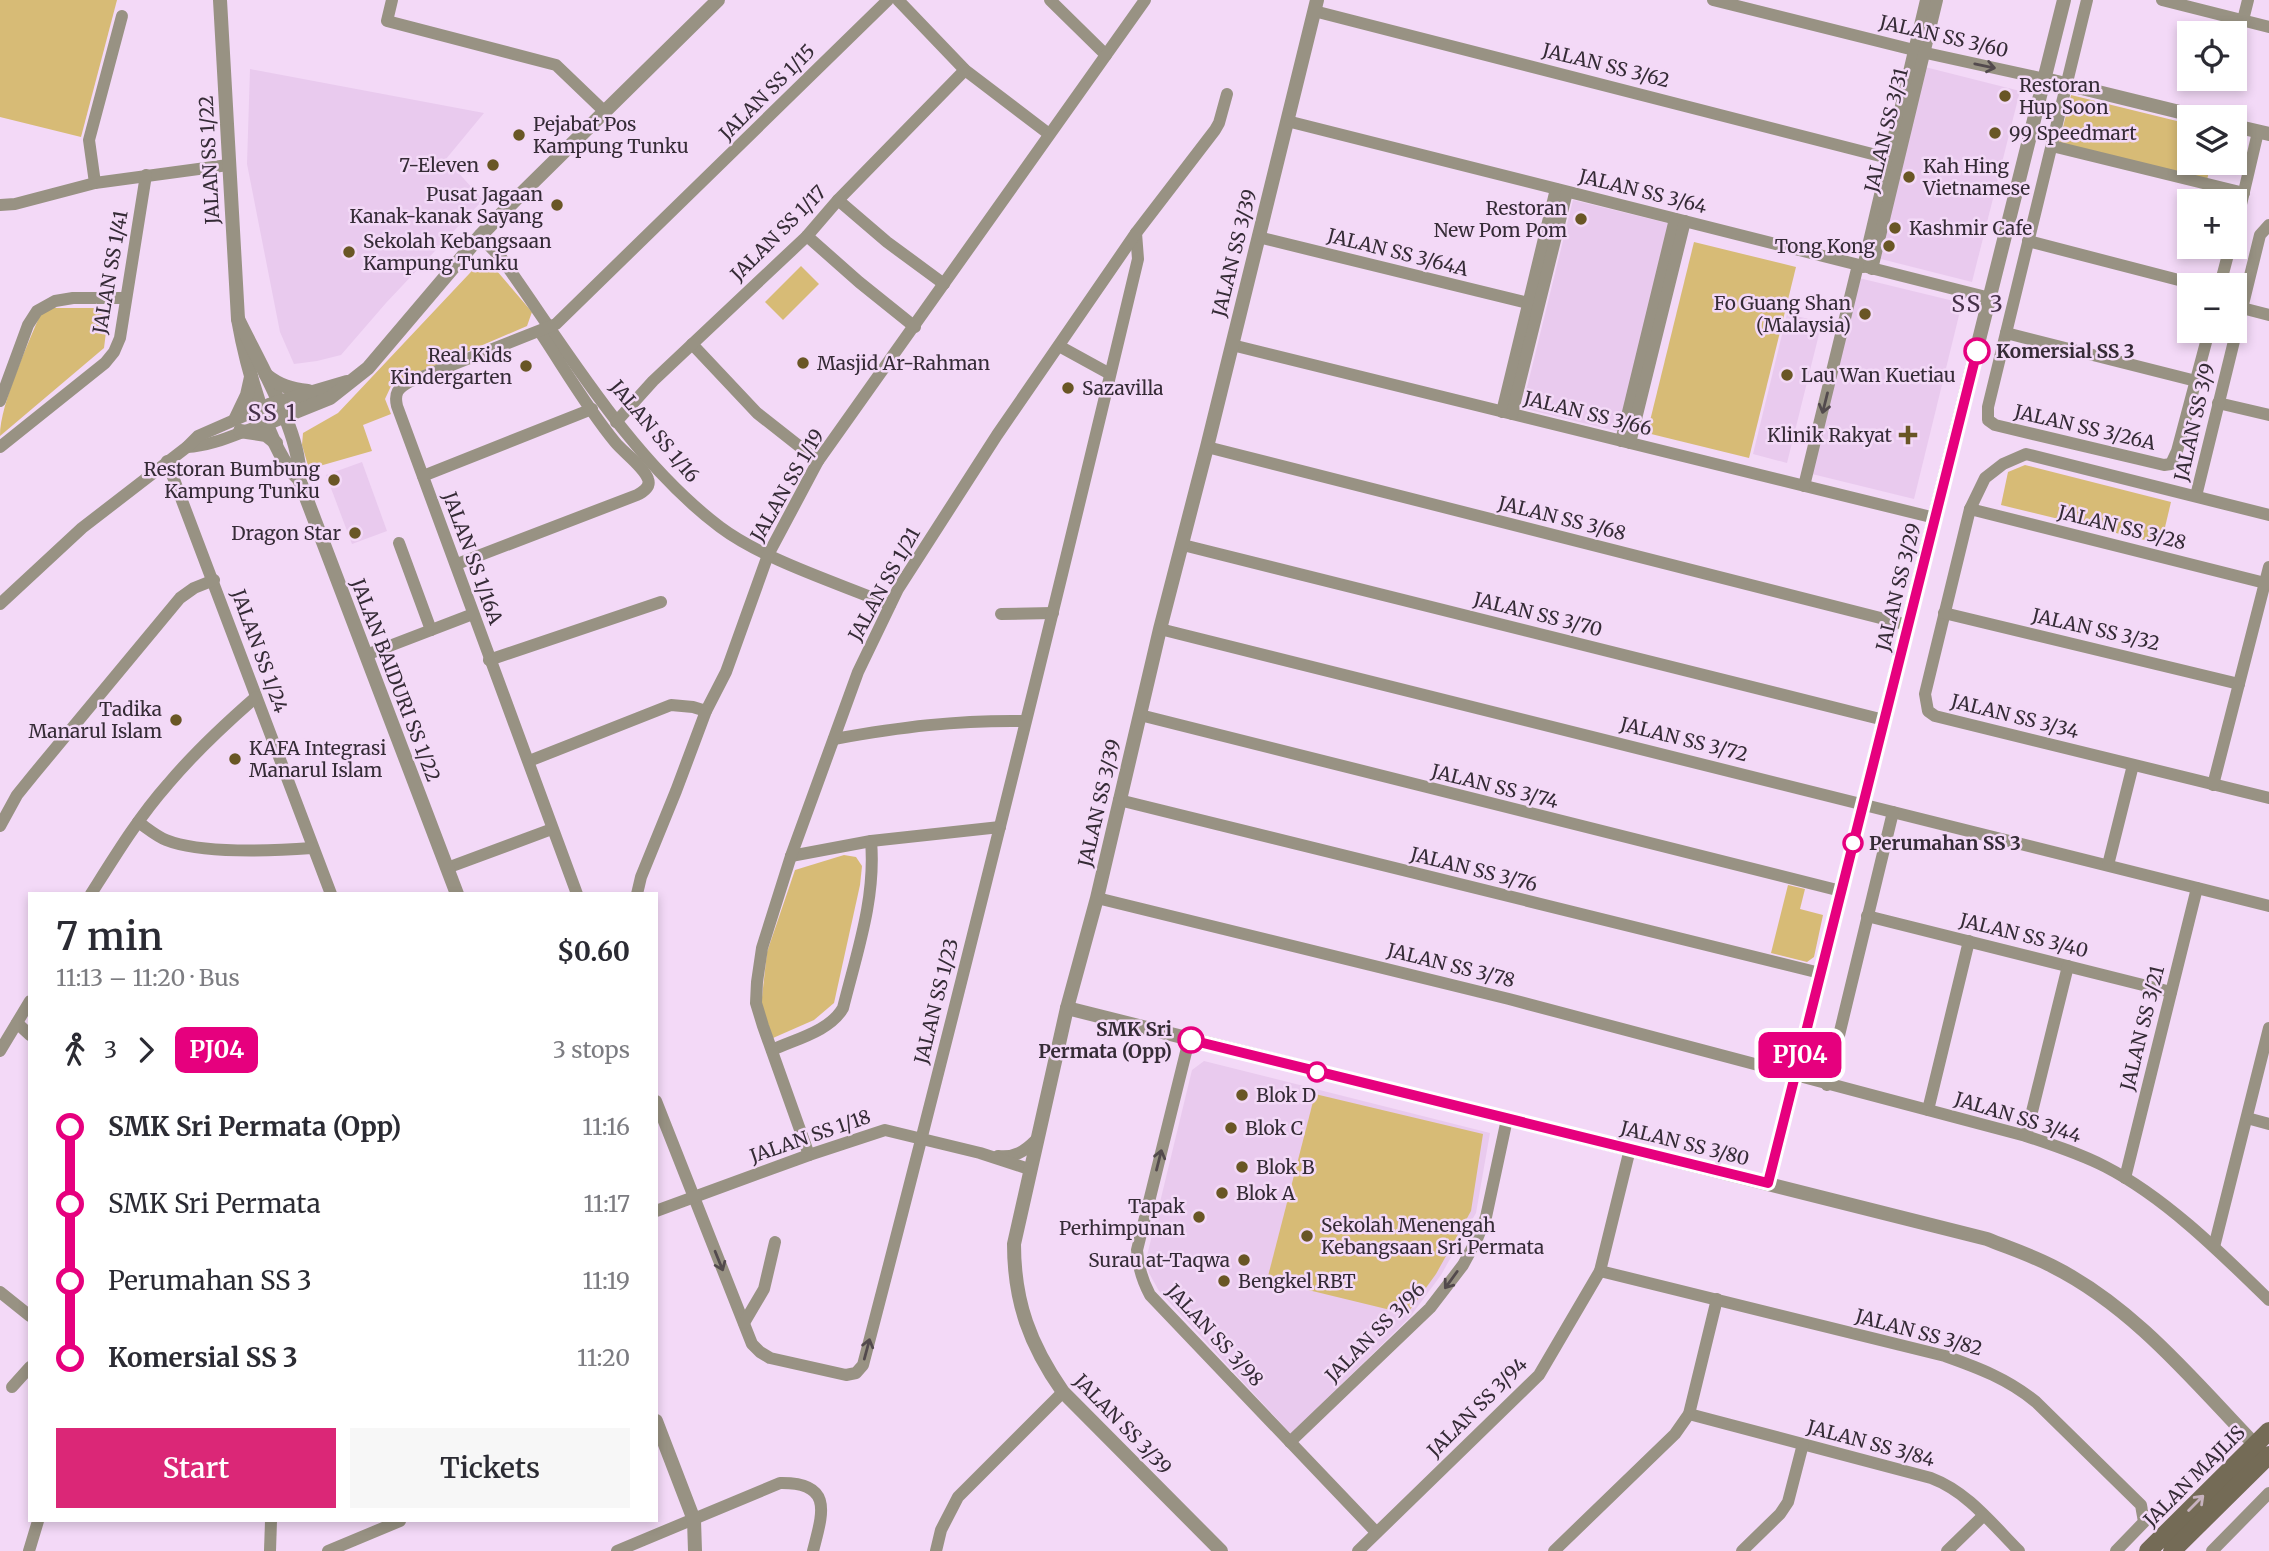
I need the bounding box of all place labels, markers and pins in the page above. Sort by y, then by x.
place label: Restoran Hup Soon [2019,73,2109,119]
marker: Restoran Hup Soon [1997,88,2013,104]
place label: Pejabat Pos Kampung Tunku [533,112,689,158]
place label: 99 Speedmart [2009,121,2137,145]
marker: 99 Speedmart [1987,125,2003,141]
marker: Pejabat Pos Kampung Tunku [511,127,527,143]
place label: 7-Eleven [399,153,479,177]
place label: Kah Hing Vietnamese [1922,154,2030,200]
marker: 7-Eleven [485,157,501,173]
marker: Kah Hing Vietnamese [1901,169,1917,185]
place label: Pusat Jagaan Kanak-kanak Sayang [350,182,543,228]
place label: Restoran New Pom Pom [1434,196,1567,242]
marker: Pusat Jagaan Kanak-kanak Sayang [549,197,565,213]
marker: Restoran New Pom Pom [1573,211,1589,227]
place label: Kashmir Cafe [1909,216,2032,240]
marker: Kashmir Cafe [1887,220,1903,236]
place label: Sekolah Kebangsaan Kampung Tunku [363,229,552,275]
place label: Tong Kong [1775,234,1875,258]
marker: Tong Kong [1881,238,1897,254]
marker: Sekolah Kebangsaan Kampung Tunku [341,244,357,260]
place label: Fo Guang Shan (Malaysia) [1714,291,1851,337]
marker: Fo Guang Shan (Malaysia) [1857,306,1873,322]
marker: Komersial SS 3 [1964,338,1990,364]
place label: Komersial SS 3 [1996,339,2135,363]
place label: Real Kids Kindergarten [390,343,512,389]
place label: Masjid Ar-Rahman [817,351,990,375]
marker: Masjid Ar-Rahman [795,355,811,371]
marker: Real Kids Kindergarten [518,358,534,374]
place label: Lau Wan Kuetiau [1801,363,1956,387]
marker: Lau Wan Kuetiau [1779,367,1795,383]
place label: Sazavilla [1082,376,1163,400]
marker: Sazavilla [1060,380,1076,396]
place label: Klinik Rakyat [1767,423,1893,447]
marker: Klinik Rakyat [1898,425,1918,445]
place label: Restoran Bumbung Kampung Tunku [144,457,320,503]
marker: Restoran Bumbung Kampung Tunku [326,472,342,488]
place label: Dragon Star [231,521,341,545]
marker: Dragon Star [347,525,363,541]
place label: Tadika Manarul Islam [29,697,162,743]
marker: Tadika Manarul Islam [168,712,184,728]
place label: KAFA Integrasi Manarul Islam [249,736,386,782]
marker: KAFA Integrasi Manarul Islam [227,751,243,767]
place label: Perumahan SS 3 [1869,831,2021,855]
marker: Perumahan SS 3 [1843,833,1863,853]
place label: SMK Sri Permata (Opp) [1038,1017,1172,1063]
marker: SMK Sri Permata (Opp) [1178,1027,1204,1053]
unlabelled marker [1307,1062,1327,1082]
place label: Blok D [1256,1083,1316,1107]
marker: Blok D [1234,1087,1250,1103]
place label: Blok C [1245,1116,1303,1140]
marker: Blok C [1223,1120,1239,1136]
place label: Blok B [1256,1155,1315,1179]
marker: Blok B [1234,1159,1250,1175]
place label: Blok A [1236,1181,1296,1205]
marker: Blok A [1214,1185,1230,1201]
place label: Tapak Perhimpunan [1059,1194,1185,1240]
marker: Tapak Perhimpunan [1191,1209,1207,1225]
place label: Sekolah Menengah Kebangsaan Sri Permata [1321,1213,1544,1259]
marker: Sekolah Menengah Kebangsaan Sri Permata [1299,1228,1315,1244]
place label: Surau at-Taqwa [1088,1248,1230,1272]
marker: Surau at-Taqwa [1236,1252,1252,1268]
place label: Bengkel RBT [1238,1269,1356,1293]
marker: Bengkel RBT [1216,1273,1232,1289]

